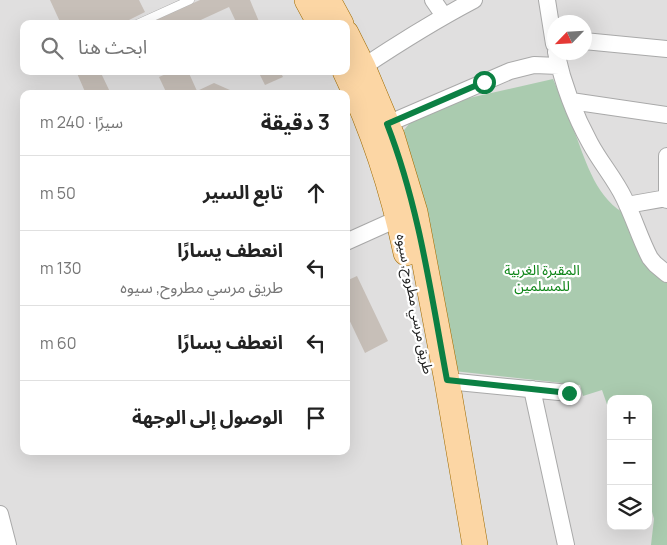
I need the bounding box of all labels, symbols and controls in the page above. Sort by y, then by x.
north arrow [547,15,592,60]
search box [20,20,350,75]
icon: search [38,34,66,62]
text: ابحث هنا [78,34,147,60]
route start [473,71,496,94]
text: 3 دقيقة [261,108,330,136]
text: سيرًا · 240 m [40,111,123,133]
text: تابع السير [203,179,283,205]
icon: ahead [302,179,330,207]
text: 50 m [40,182,76,204]
street label: طريق مرسي مطروح, سيوه [390,232,438,376]
text: انعطف يسارًا [177,237,283,263]
icon: left [302,254,330,282]
text: 130 m [40,257,82,279]
park label: المقبرة الغربية للمسلمين [504,260,580,295]
text: طريق مرسي مطروح, سيوه [120,276,283,298]
text: انعطف يسارًا [177,329,283,355]
icon: left [302,329,330,357]
text: 60 m [40,332,76,354]
route end [558,382,581,405]
map controls [607,395,652,530]
button: + [607,395,652,440]
text: الوصول إلى الوجهة [132,404,283,430]
icon: arrive [302,404,330,432]
button: − [607,440,652,485]
button: layers [607,485,652,530]

